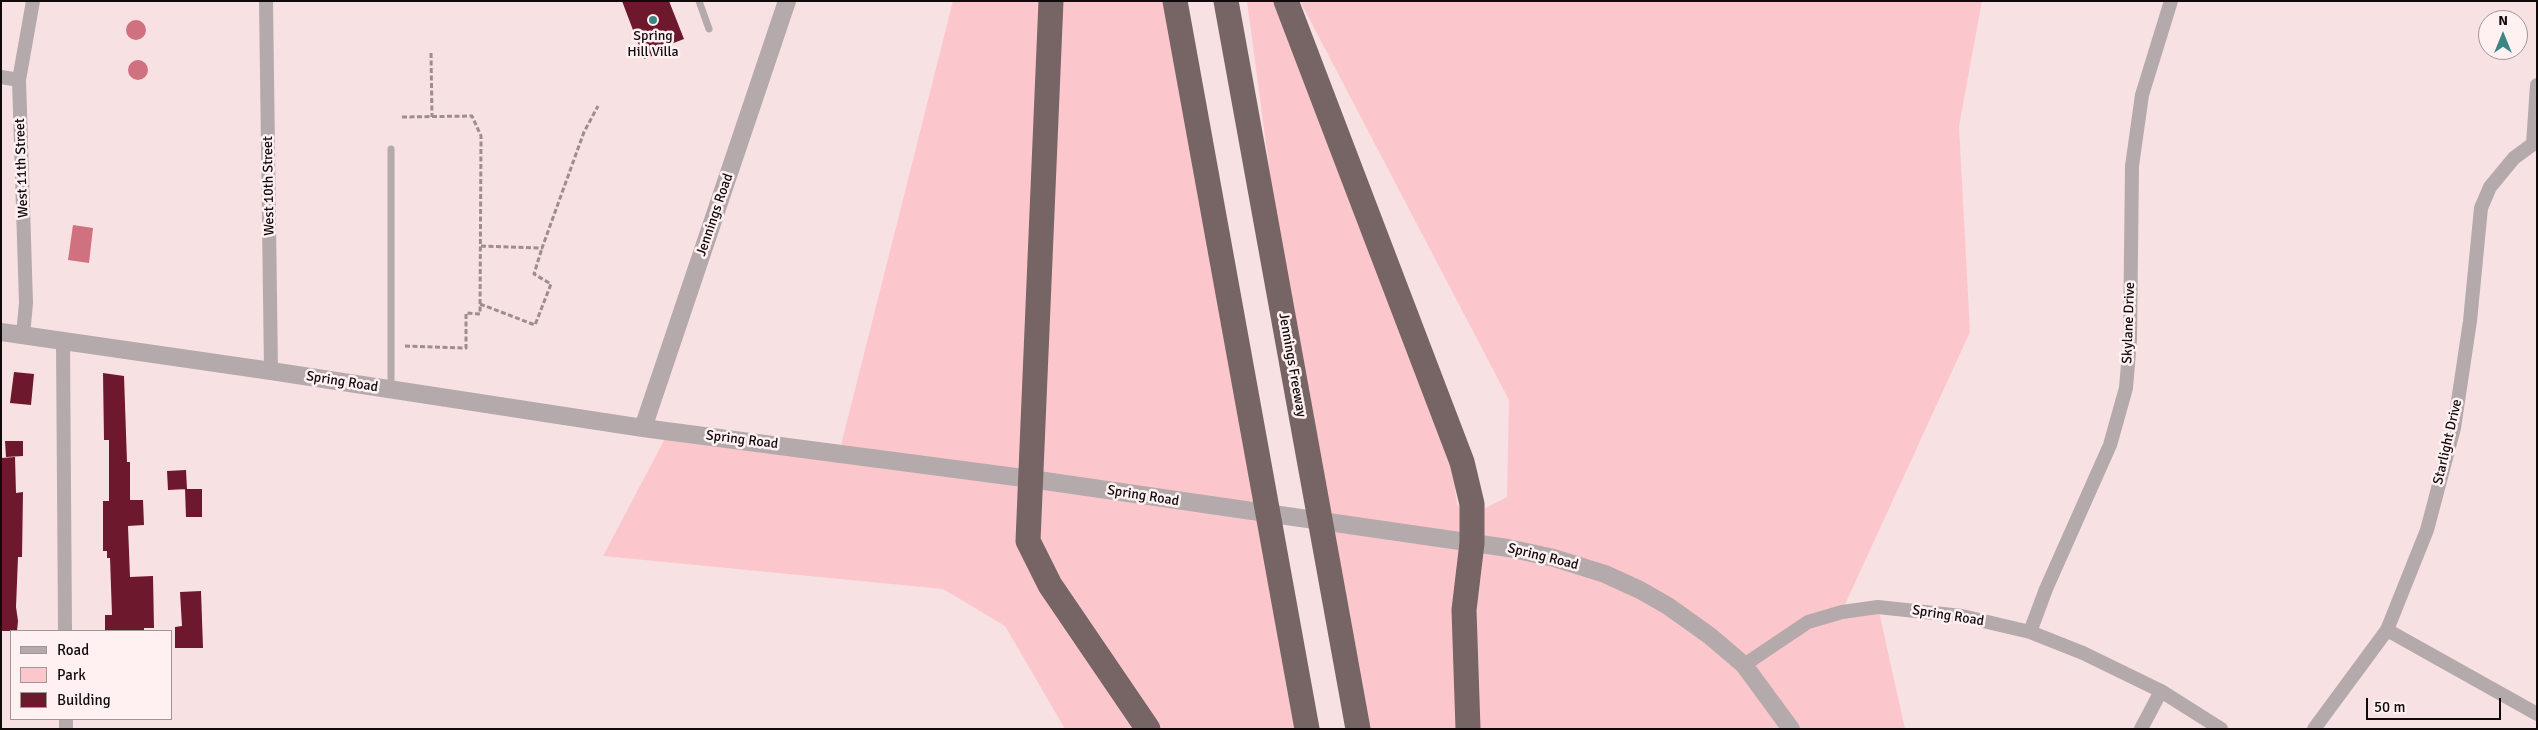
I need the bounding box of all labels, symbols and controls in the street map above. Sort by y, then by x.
north arrow [2478,10,2528,60]
text: N [2498,12,2508,29]
marker: Spring Hill Villa [647,14,659,26]
place label: Spring Hill Villa [627,28,679,60]
street label: West 11th Street [12,118,32,218]
street label: West 10th Street [260,136,278,236]
street label: Jennings Road [693,171,737,259]
street label: Skylane Drive [2119,282,2139,364]
street label: Jennings Freeway [1275,311,1309,419]
street label: Spring Road [305,368,379,396]
street label: Starlight Drive [2430,398,2466,486]
street label: Spring Road [705,427,779,453]
street label: Spring Road [1106,482,1180,510]
street label: Spring Road [1506,540,1580,574]
street label: Spring Road [1911,602,1985,630]
legend [10,630,172,720]
text: Road [57,641,89,659]
text: Park [57,666,86,684]
scale bar [2368,688,2503,720]
text: Building [57,691,111,709]
text: 50 m [2374,698,2405,716]

